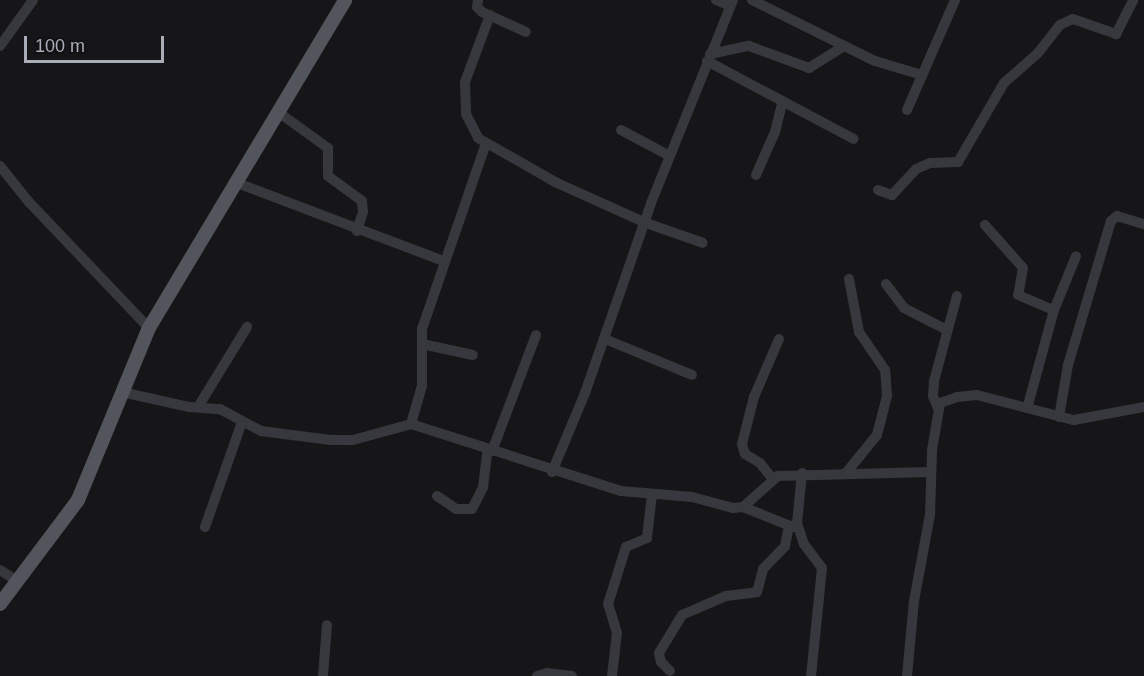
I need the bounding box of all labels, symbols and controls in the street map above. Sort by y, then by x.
scale bar [27,24,166,62]
text: 100 m [35,36,85,56]

